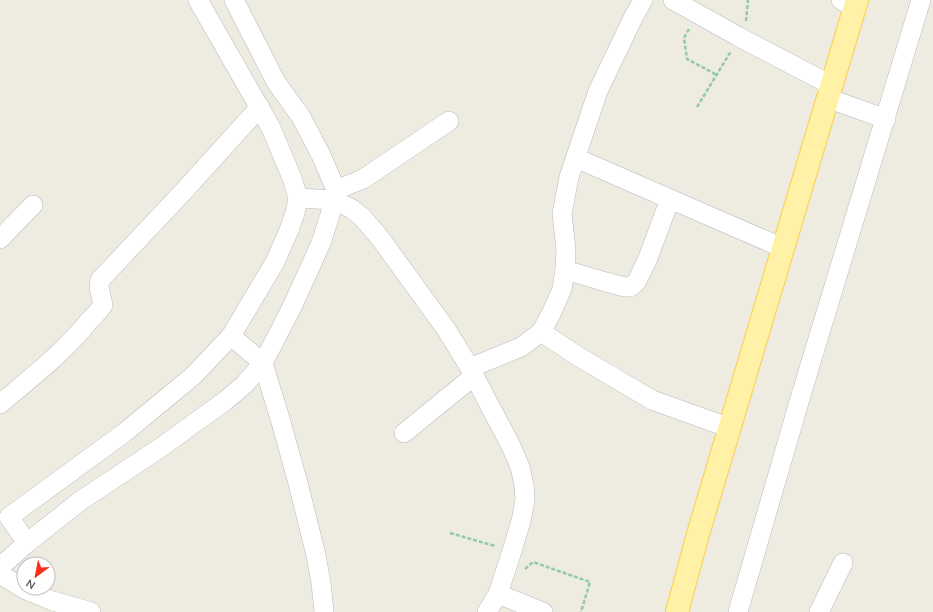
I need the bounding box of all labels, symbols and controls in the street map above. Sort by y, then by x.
north arrow [16,556,56,596]
text: N [23,576,38,593]

